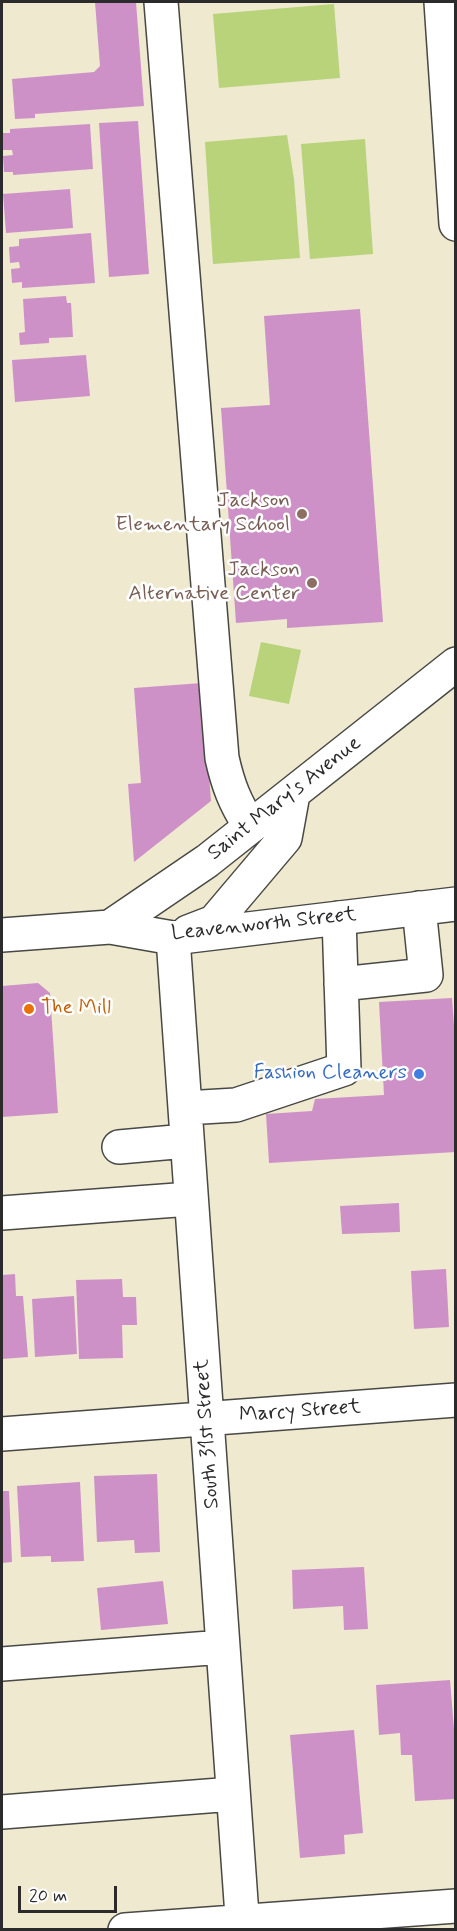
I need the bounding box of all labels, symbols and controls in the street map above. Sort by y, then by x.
place label: Jackson Elementary School [115,489,290,539]
marker: Jackson Elementary School [295,507,309,521]
place label: Jackson Alternative Center [128,558,300,608]
marker: Jackson Alternative Center [305,576,319,590]
street label: Saint Mary's Avenue [203,731,367,867]
street label: Leavenworth Street [170,903,358,947]
place label: The Mill [41,996,111,1022]
marker: The Mill [22,1002,36,1016]
place label: Fashion Cleaners [254,1061,407,1087]
marker: Fashion Cleaners [412,1067,426,1081]
street label: South 31st Street [190,1358,226,1510]
street label: Marcy Street [238,1395,362,1429]
scale bar [21,1874,120,1912]
text: 20 m [29,1884,67,1908]

